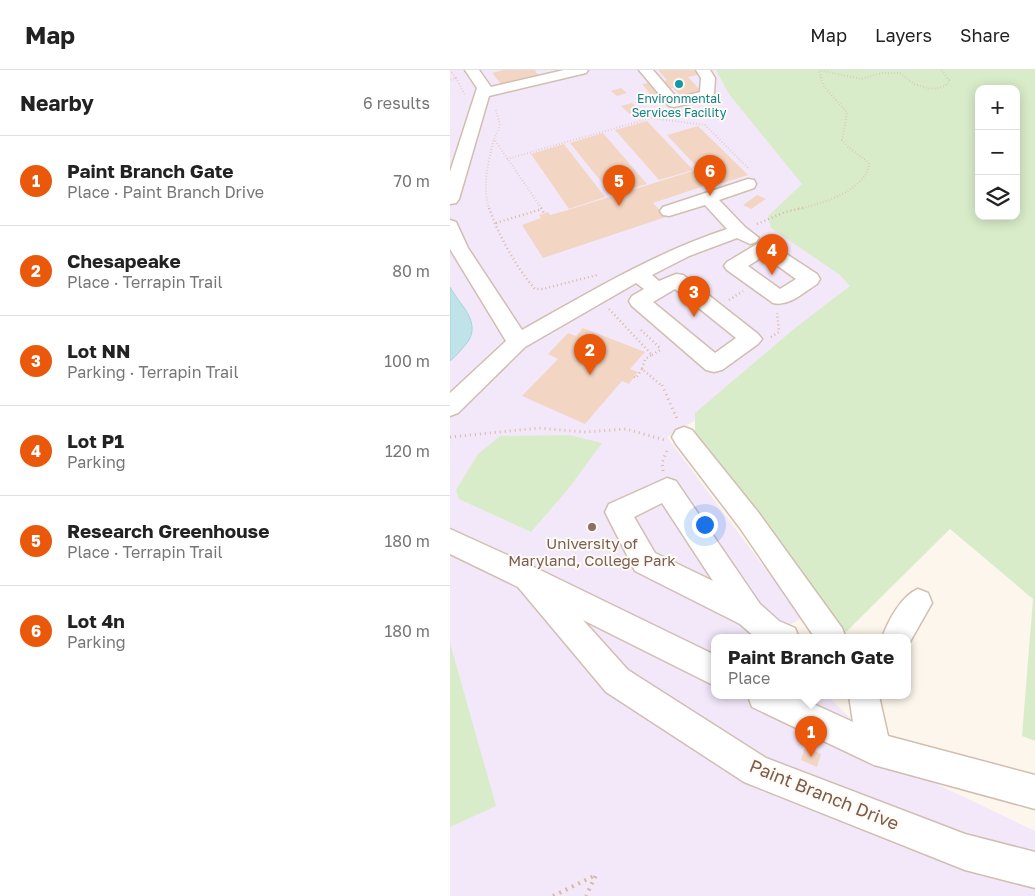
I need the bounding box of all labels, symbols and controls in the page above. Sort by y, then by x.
text: Map [25,20,75,49]
text: Map [810,24,847,46]
text: Layers [875,24,932,46]
text: Share [960,24,1010,46]
marker: Environmental Services Facility [673,78,685,90]
map controls [975,85,1020,220]
button: + [975,85,1020,130]
text: Nearby [20,90,94,116]
place label: Environmental Services Facility [632,91,727,120]
text: 6 results [363,93,430,113]
button: − [975,130,1020,175]
pin: 6 [694,155,726,196]
text: Paint Branch Gate [67,159,234,182]
pin: 5 [603,165,635,206]
text: 1 [32,171,40,191]
text: 70 m [393,171,430,191]
button: layers [975,175,1020,220]
text: Place · Paint Branch Drive [67,182,264,202]
pin: 4 [756,234,788,275]
text: Chesapeake [67,249,181,272]
text: 2 [31,261,41,281]
text: 80 m [392,261,430,281]
text: Place · Terrapin Trail [67,272,223,292]
pin: 3 [678,276,710,317]
pin: 2 [574,334,606,375]
text: Lot NN [67,339,130,362]
text: 3 [31,351,41,371]
text: 100 m [384,351,430,371]
text: Parking · Terrapin Trail [67,362,239,382]
text: Lot P1 [67,429,124,452]
text: 4 [31,441,41,461]
text: 120 m [385,441,430,461]
text: Parking [67,452,126,472]
your location [692,512,718,538]
text: Research Greenhouse [67,519,269,542]
marker: University of Maryland, College Park [586,521,598,533]
text: 5 [31,531,41,551]
text: 180 m [384,531,430,551]
place label: University of Maryland, College Park [508,534,676,569]
text: Place · Terrapin Trail [67,542,223,562]
text: Lot 4n [67,609,125,632]
text: 6 [31,621,41,641]
text: 180 m [384,621,430,641]
text: Parking [67,632,126,652]
popup [711,634,911,699]
text: Paint Branch Gate [728,645,894,668]
text: Place [728,668,770,688]
pin: 1 [795,716,827,757]
street label: Paint Branch Drive [746,754,902,834]

